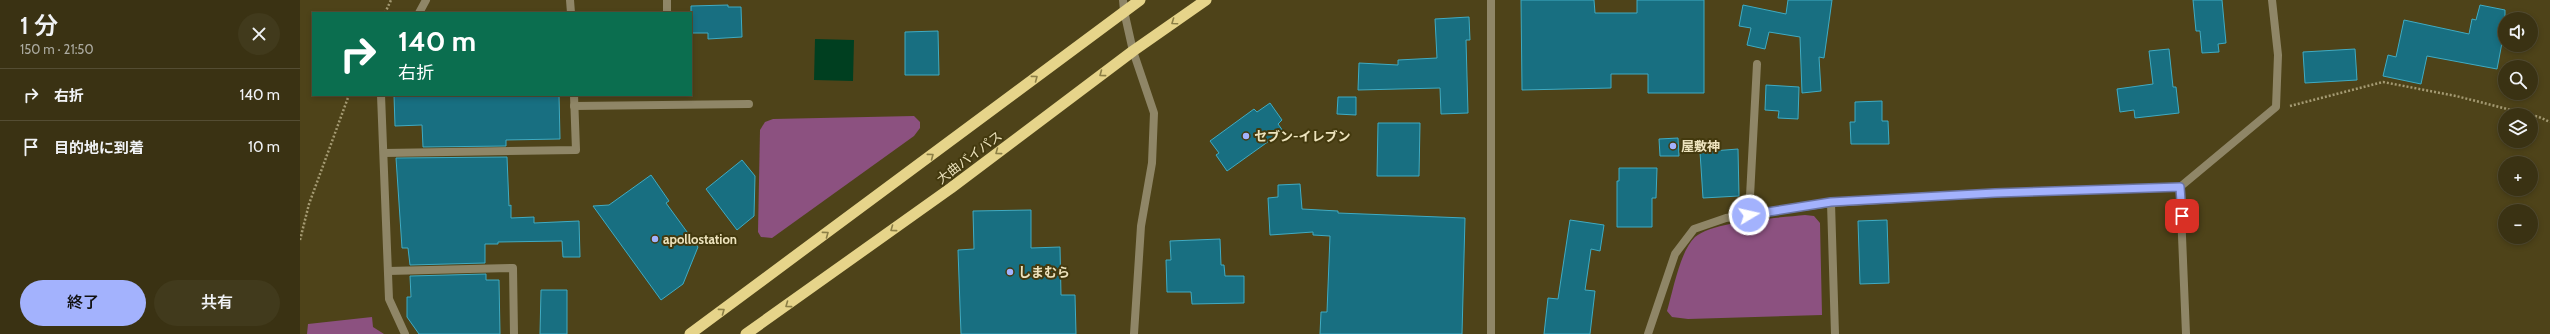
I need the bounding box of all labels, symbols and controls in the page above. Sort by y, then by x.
text: 1 分 [20,11,58,40]
map controls [2498,12,2538,244]
button: sound [2498,12,2538,52]
button: close [238,13,280,55]
one-way arrow [1171,17,1178,25]
text: 140 m [398,24,476,58]
icon: right [332,28,384,80]
text: 150 m · 21:50 [20,41,93,57]
button: search [2498,60,2538,100]
text: 右折 [398,62,434,84]
one-way arrow [1100,70,1107,77]
one-way arrow [1030,76,1037,83]
icon: right [20,84,42,106]
text: 140 m [239,86,280,104]
text: 右折 [54,87,84,105]
button: layers [2498,108,2538,148]
street label: 大曲バイパス [933,127,1005,187]
place label: セブン-イレブン [1254,128,1350,144]
marker: セブン-イレブン [1241,131,1251,141]
icon: arrive [20,136,42,158]
text: 10 m [248,138,280,156]
place label: 屋敷神 [1681,138,1720,154]
text: 目的地に到着 [54,139,144,157]
marker: 屋敷神 [1668,141,1678,151]
one-way arrow [996,148,1003,155]
one-way arrow [926,154,933,161]
button: + [2498,156,2538,196]
position arrow [1728,194,1770,236]
pin [2165,199,2199,233]
button: − [2498,204,2538,244]
icon: arrive [2171,205,2193,227]
one-way arrow [891,224,898,231]
place label: apollostation [663,231,737,247]
one-way arrow [822,232,829,239]
marker: apollostation [650,234,660,244]
place label: しまむら [1018,264,1070,280]
marker: しまむら [1005,267,1015,277]
button: 終了 [20,280,146,326]
button: 共有 [154,280,280,326]
one-way arrow [785,300,792,307]
one-way arrow [717,309,724,316]

